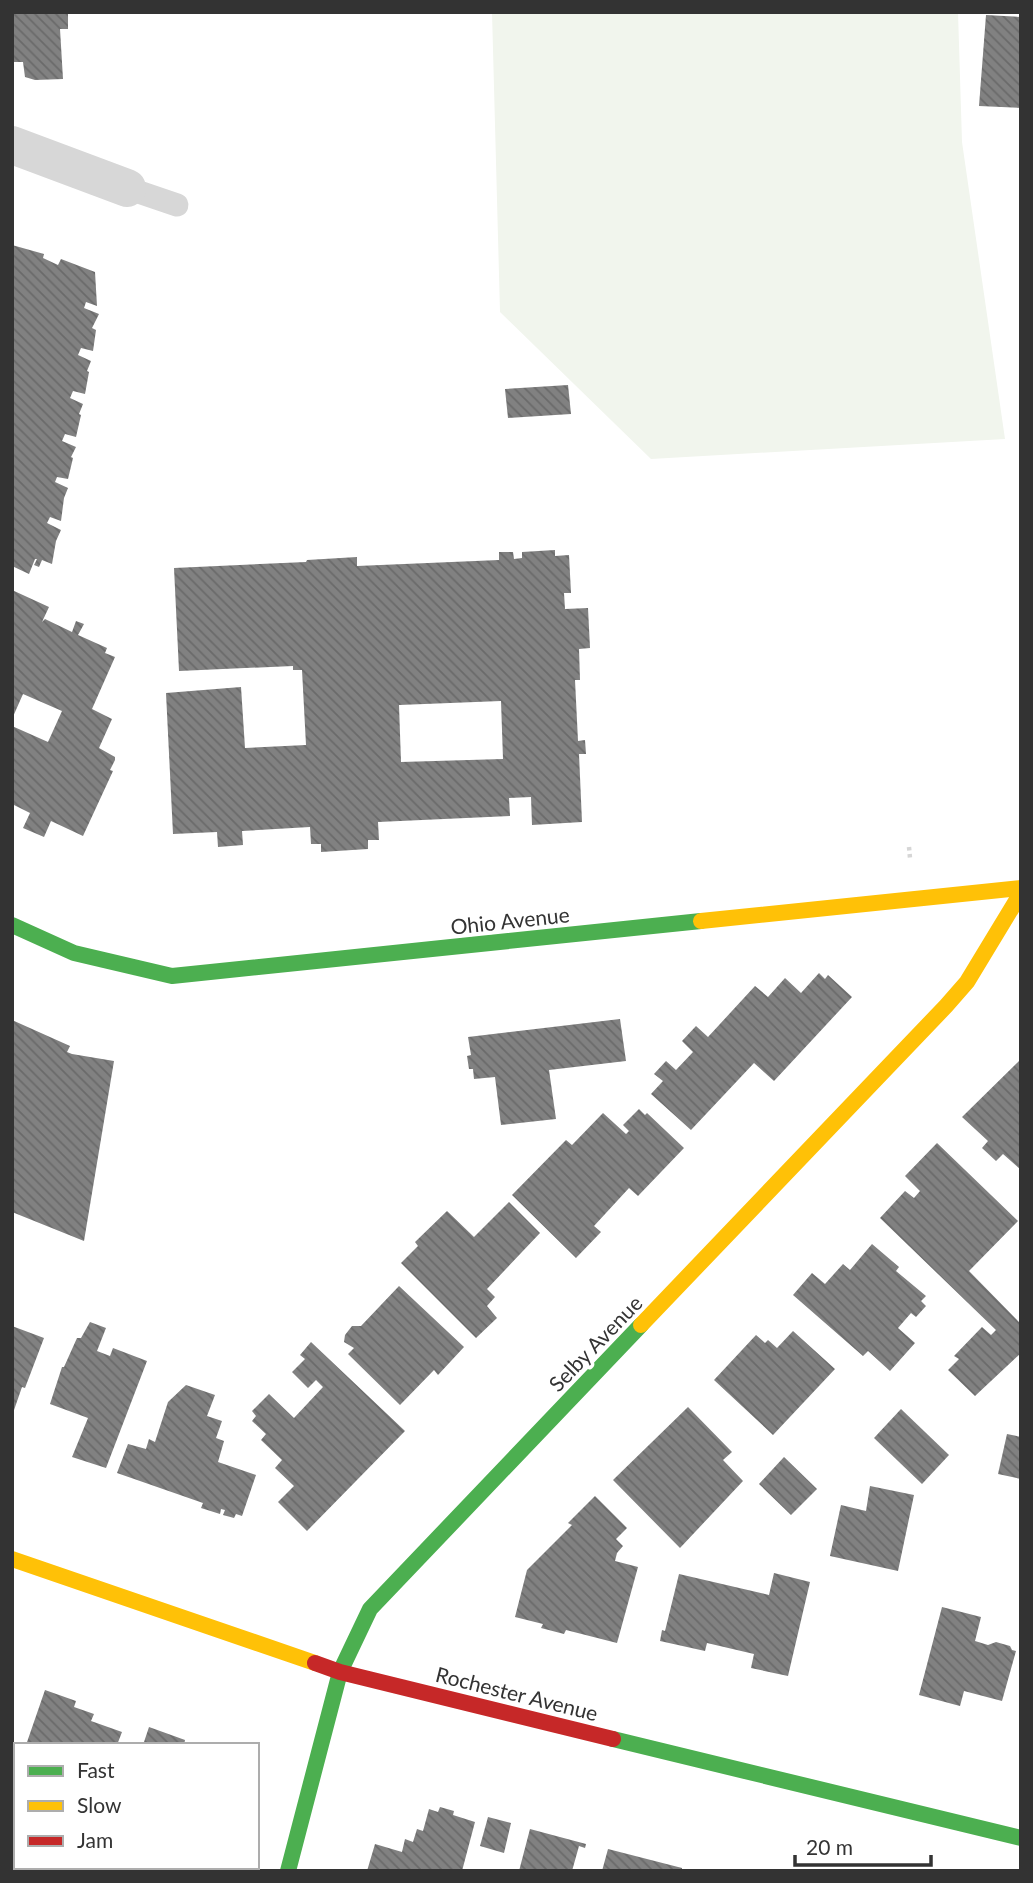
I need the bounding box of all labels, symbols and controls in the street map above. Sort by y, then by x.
street label: Ohio Avenue [449,901,571,939]
street label: Selby Avenue [543,1290,647,1396]
street label: Rochester Avenue [433,1661,601,1725]
legend [14,1743,259,1869]
text: Fast [77,1757,115,1782]
text: Slow [77,1792,122,1817]
scale bar [795,1824,932,1868]
text: Jam [77,1827,113,1852]
text: 20 m [806,1834,853,1859]

